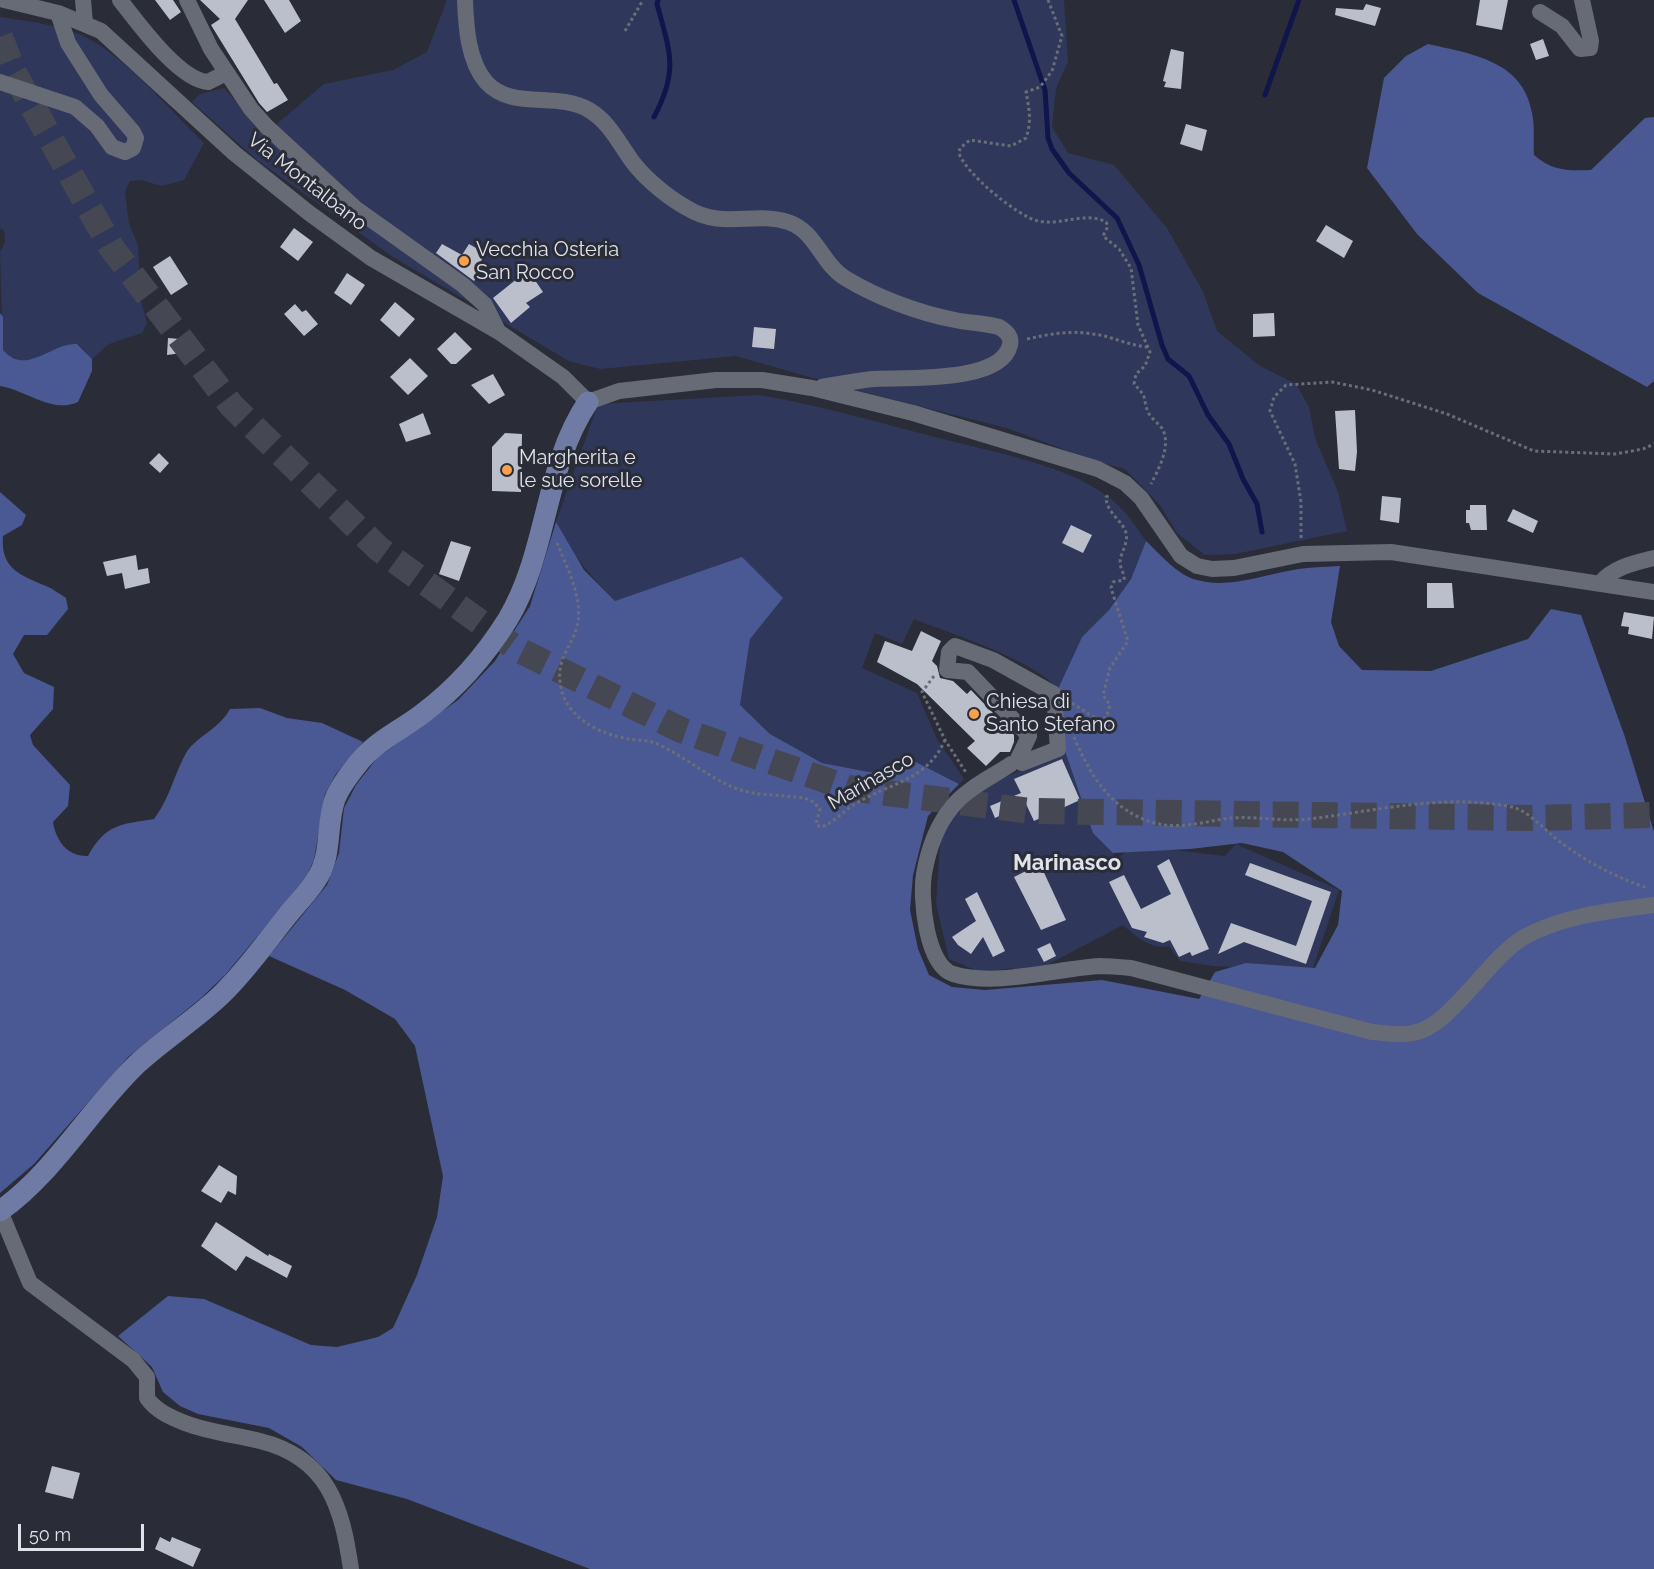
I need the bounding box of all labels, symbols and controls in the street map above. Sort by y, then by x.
street label: Via Montalbano [243,128,371,236]
place label: Vecchia Osteria San Rocco [476,238,619,285]
marker: Vecchia Osteria San Rocco [457,254,471,268]
place label: Margherita e le sue sorelle [519,446,642,493]
marker: Margherita e le sue sorelle [500,463,514,477]
place label: Chiesa di Santo Stefano [986,690,1115,737]
marker: Chiesa di Santo Stefano [967,707,981,721]
street label: Marinasco [824,747,918,815]
district label: Marinasco [1013,850,1121,876]
scale bar [21,1512,147,1550]
text: 50 m [29,1524,71,1545]

